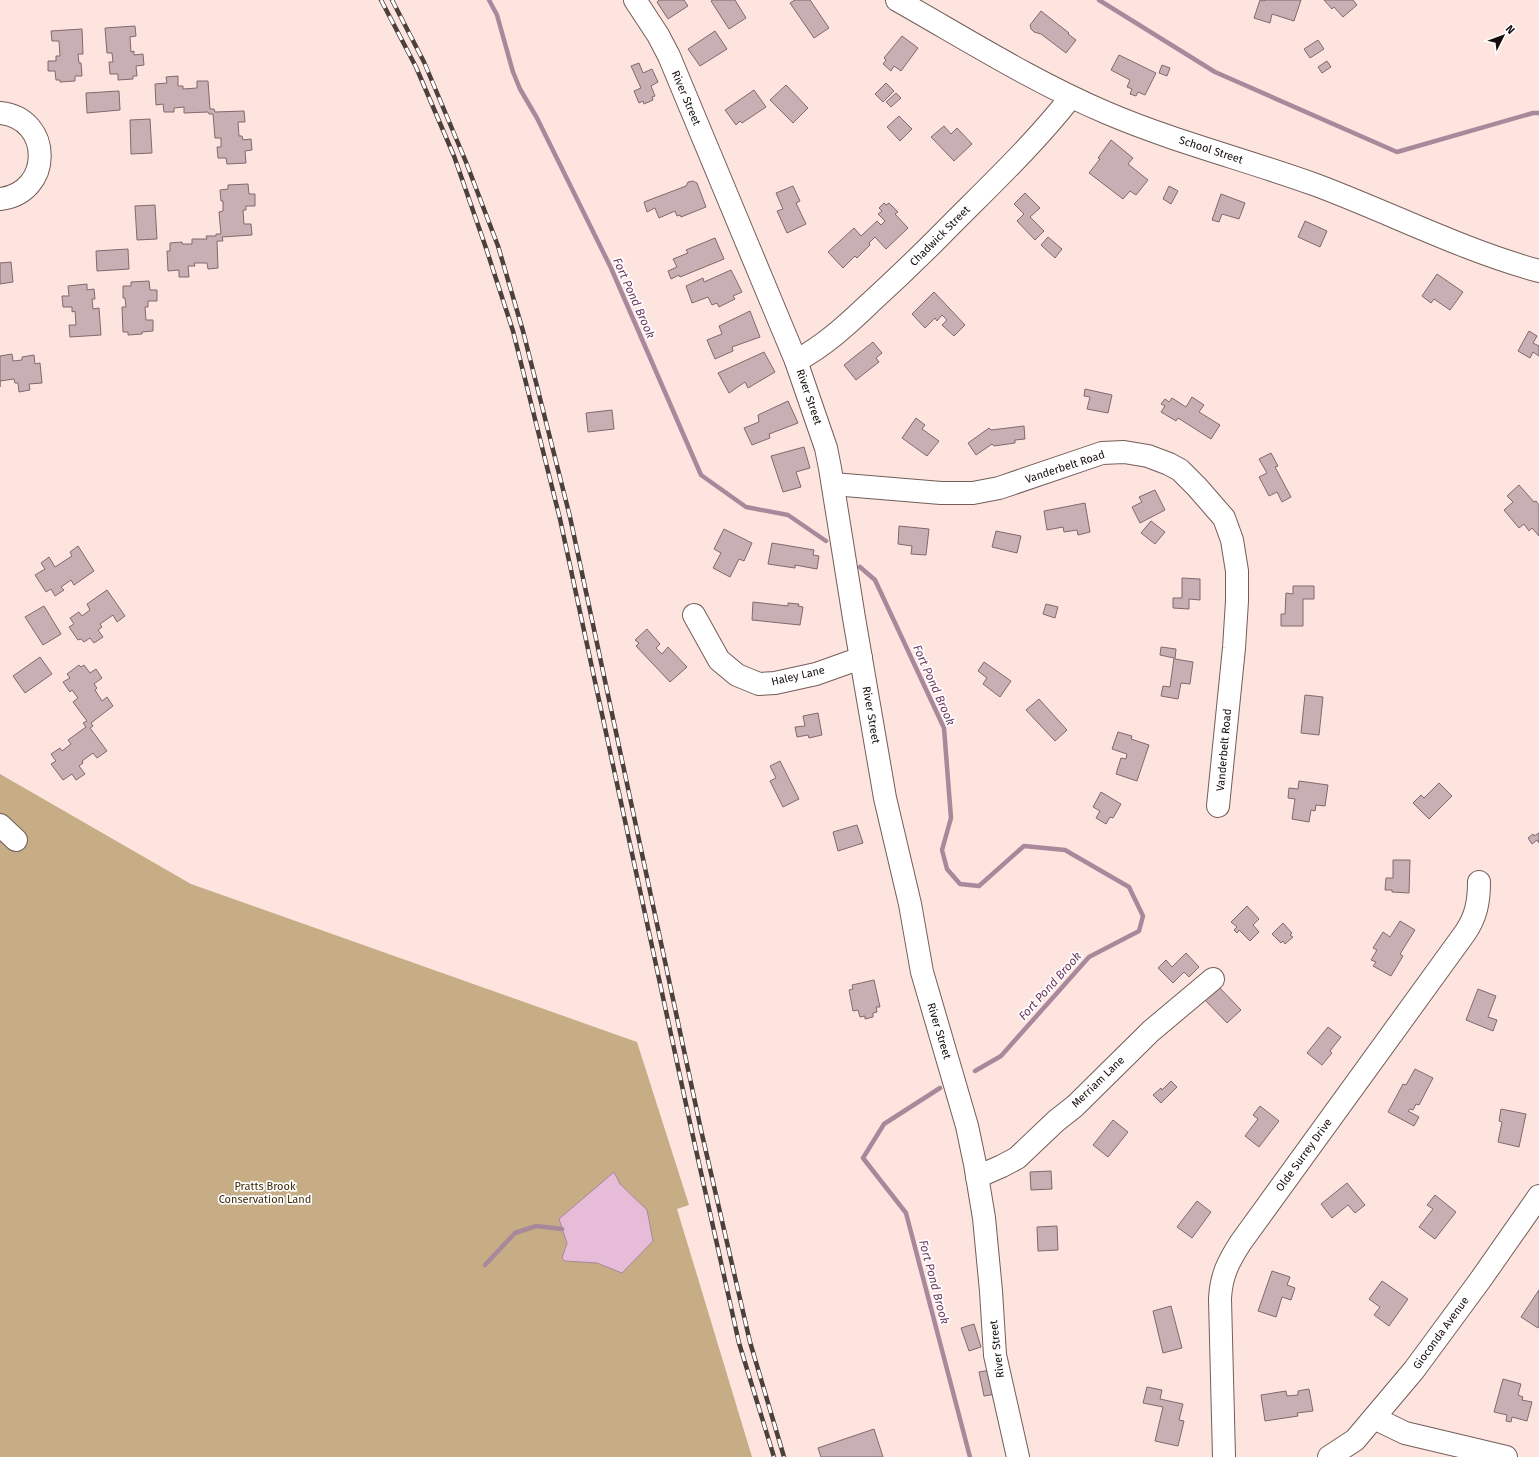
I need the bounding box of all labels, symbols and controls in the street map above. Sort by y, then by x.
north arrow [1483,16,1523,56]
text: N [1503,23,1517,37]
street label: River Street [669,69,703,127]
street label: School Street [1177,134,1245,166]
street label: Chadwick Street [907,203,973,269]
water label: Fort Pond Brook [610,256,658,341]
street label: River Street [793,367,825,427]
street label: Vanderbelt Road [1024,448,1106,486]
water label: Fort Pond Brook [910,643,958,728]
street label: Haley Lane [770,664,826,688]
street label: River Street [860,685,882,745]
street label: Vanderbelt Road [1214,708,1234,792]
water label: Fort Pond Brook [1016,949,1085,1023]
street label: River Street [924,1001,954,1061]
street label: Merriam Lane [1069,1054,1127,1110]
street label: Olde Surrey Drive [1273,1116,1335,1194]
park label: Pratts Brook Conservation Land [219,1180,311,1206]
water label: Fort Pond Brook [916,1238,952,1326]
street label: Gioconda Avenue [1410,1294,1472,1372]
street label: River Street [987,1319,1007,1379]

